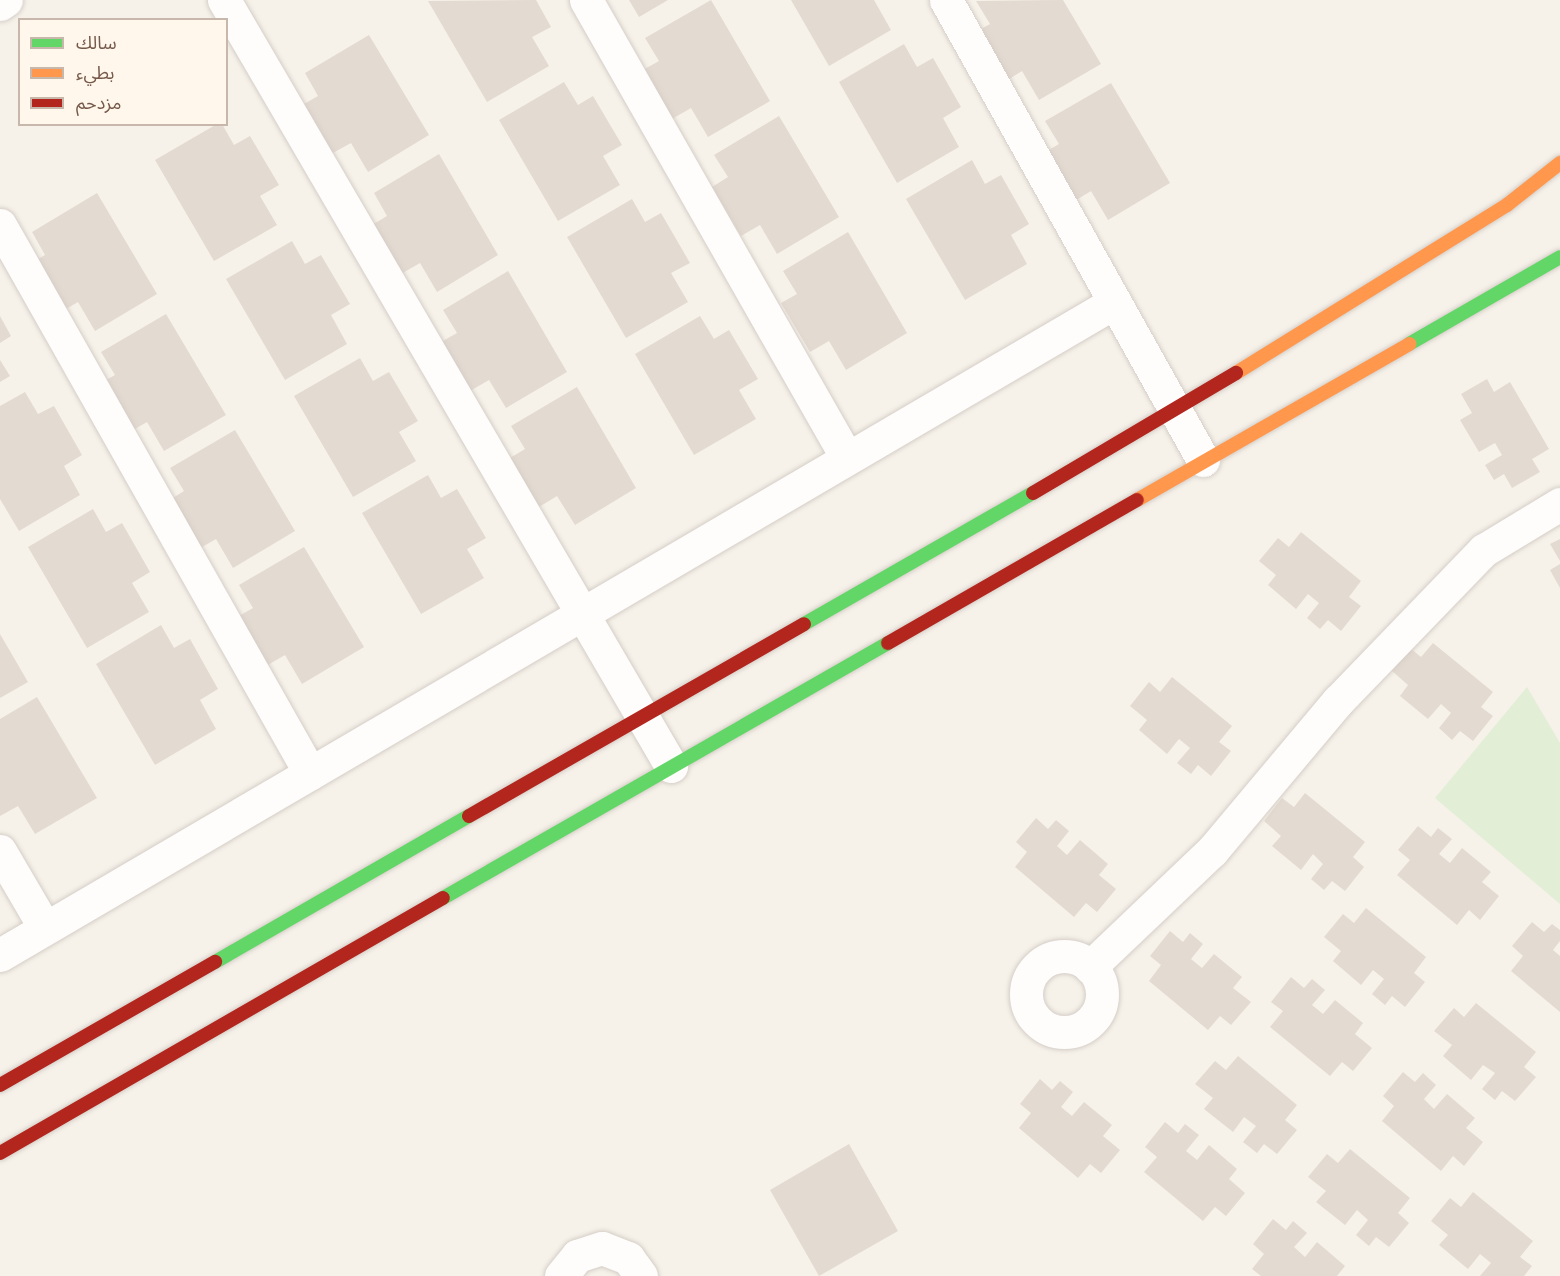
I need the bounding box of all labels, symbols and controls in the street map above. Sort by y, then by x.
legend [18,18,228,126]
text: سالك [76,30,117,55]
text: بطيء [76,60,114,85]
text: مزدحم [76,90,121,115]

